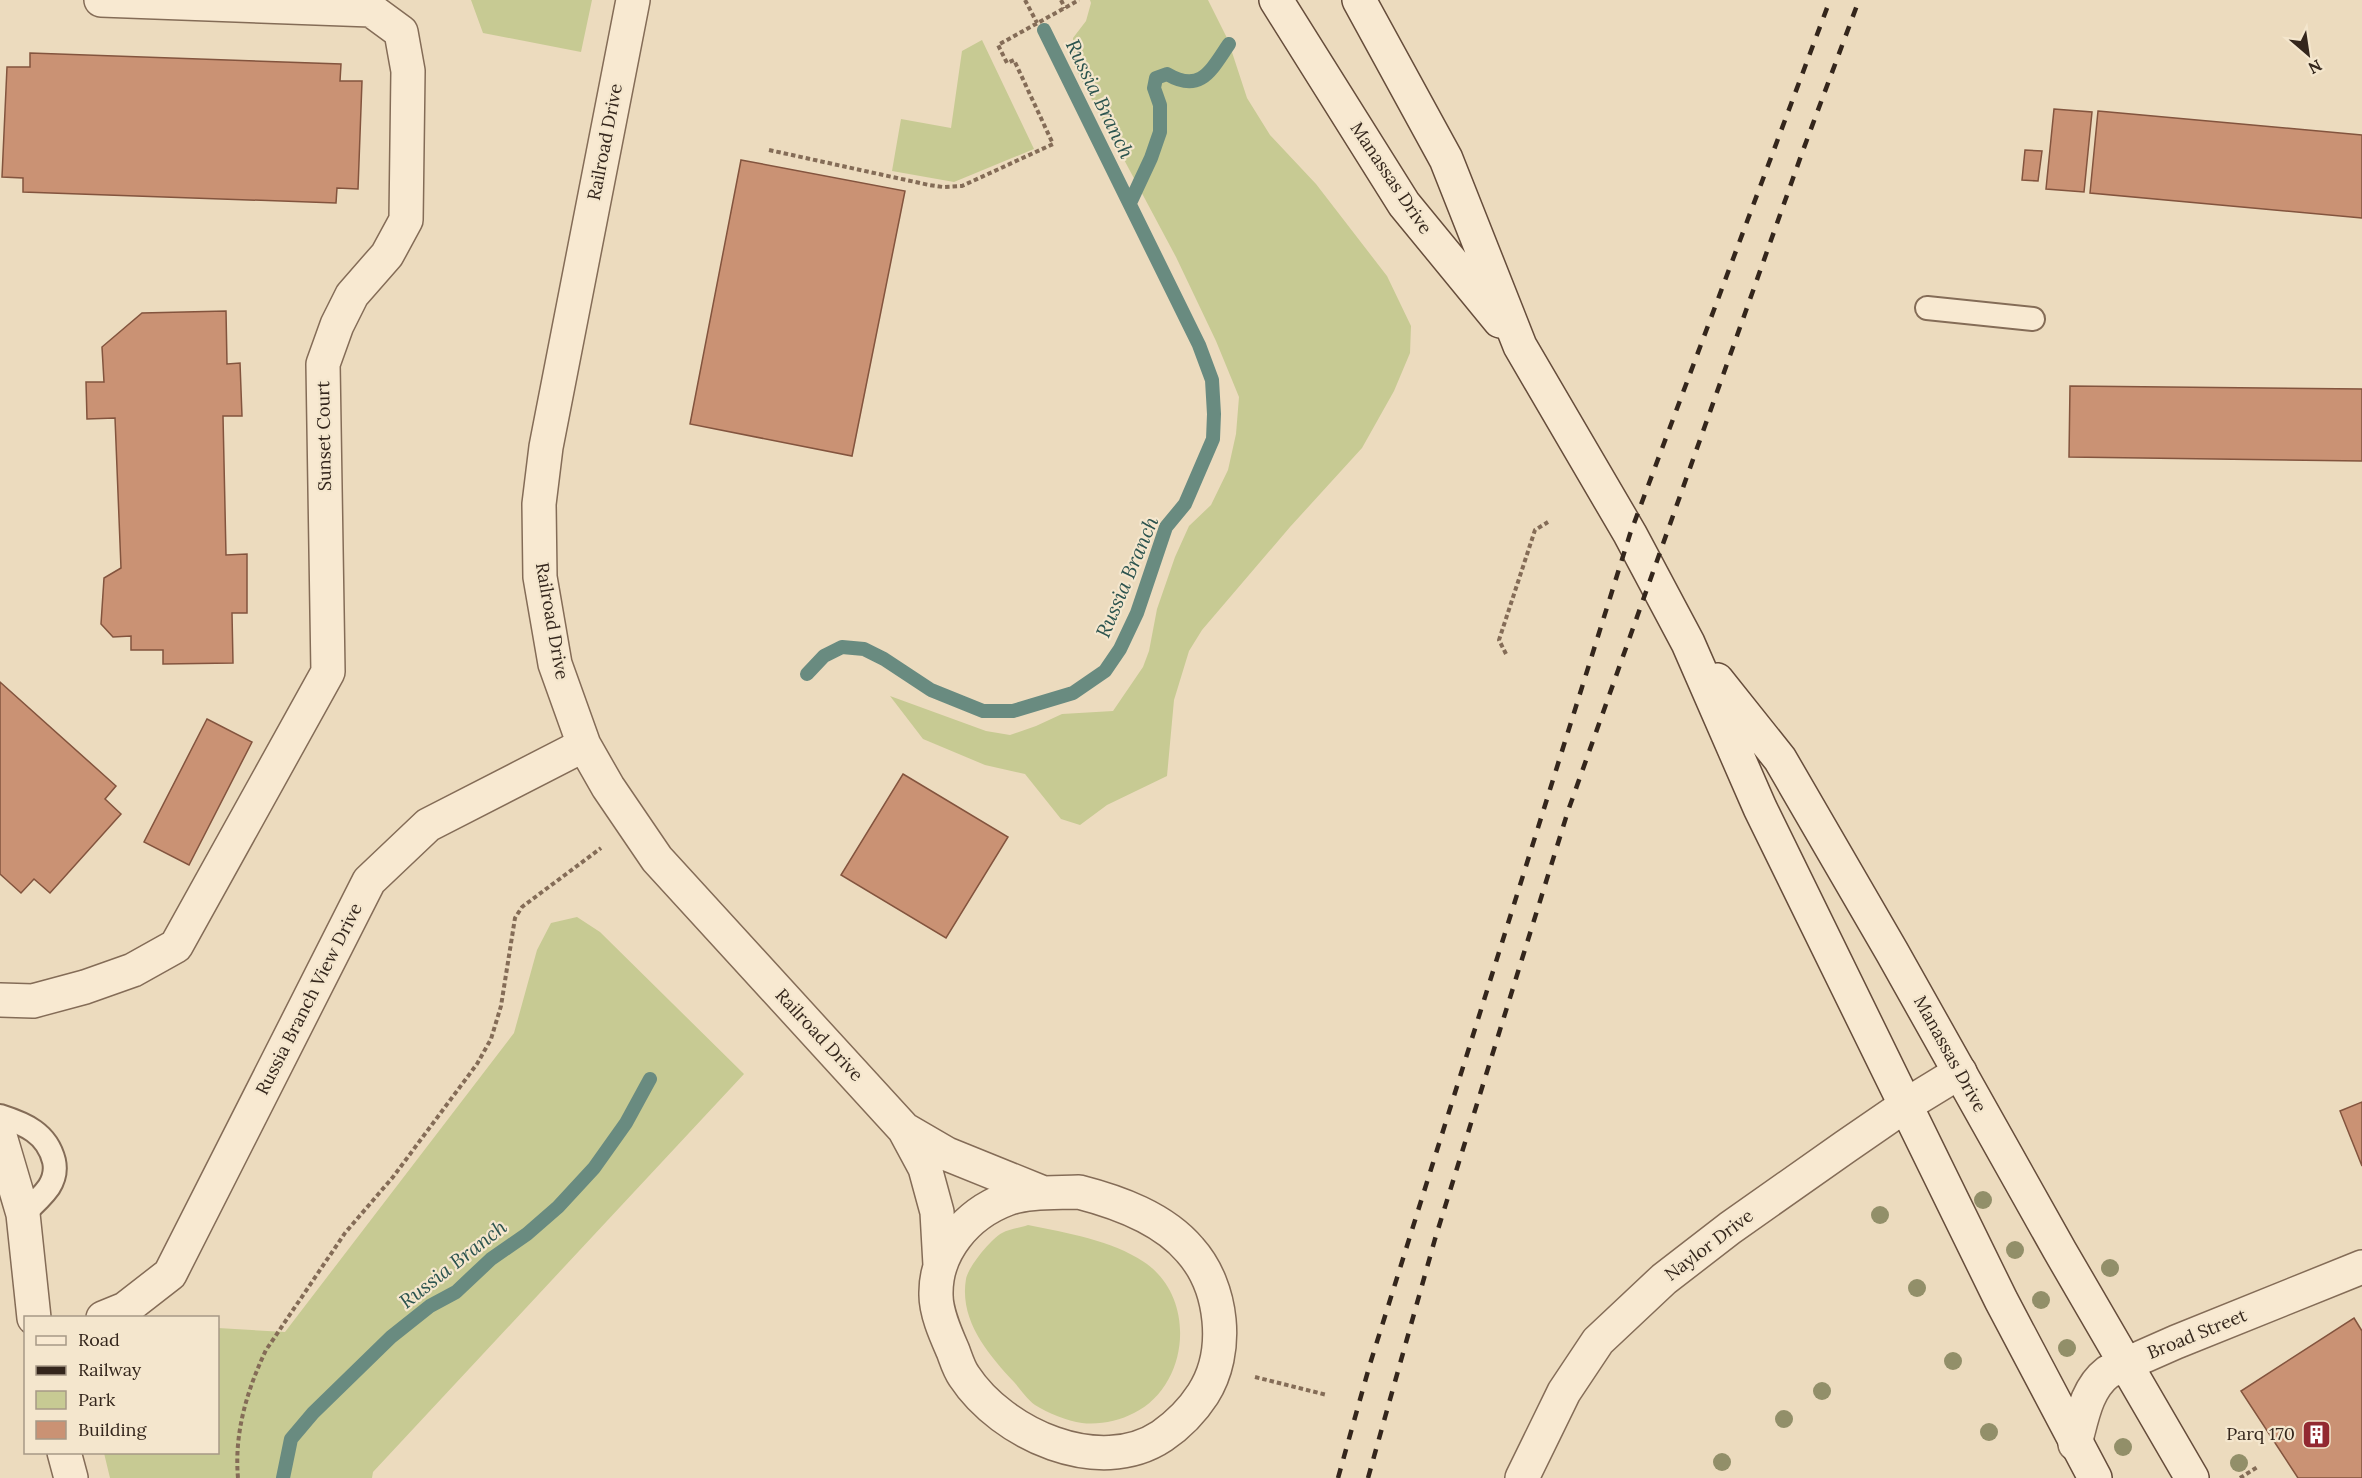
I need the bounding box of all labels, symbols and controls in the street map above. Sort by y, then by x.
north arrow [2278,24,2338,84]
water label: Russia Branch [1061,35,1140,163]
text: N [2305,55,2326,79]
street label: Railroad Drive [582,81,627,202]
street label: Manassas Drive [1346,117,1437,238]
street label: Sunset Court [311,381,336,491]
water label: Russia Branch [1090,512,1164,641]
street label: Railroad Drive [531,561,574,682]
street label: Russia Branch View Drive [250,899,367,1099]
street label: Railroad Drive [771,983,868,1086]
street label: Manassas Drive [1909,991,1992,1116]
street label: Naylor Drive [1660,1204,1758,1285]
water label: Russia Branch [394,1214,512,1313]
street label: Broad Street [2144,1303,2250,1364]
legend [24,1316,219,1454]
text: Road [78,1328,120,1351]
text: Railway [78,1358,142,1381]
text: Park [78,1388,116,1411]
text: Building [78,1418,148,1441]
building icon: Parq 170 [2300,1418,2332,1450]
place label: Parq 170 [2226,1422,2295,1445]

